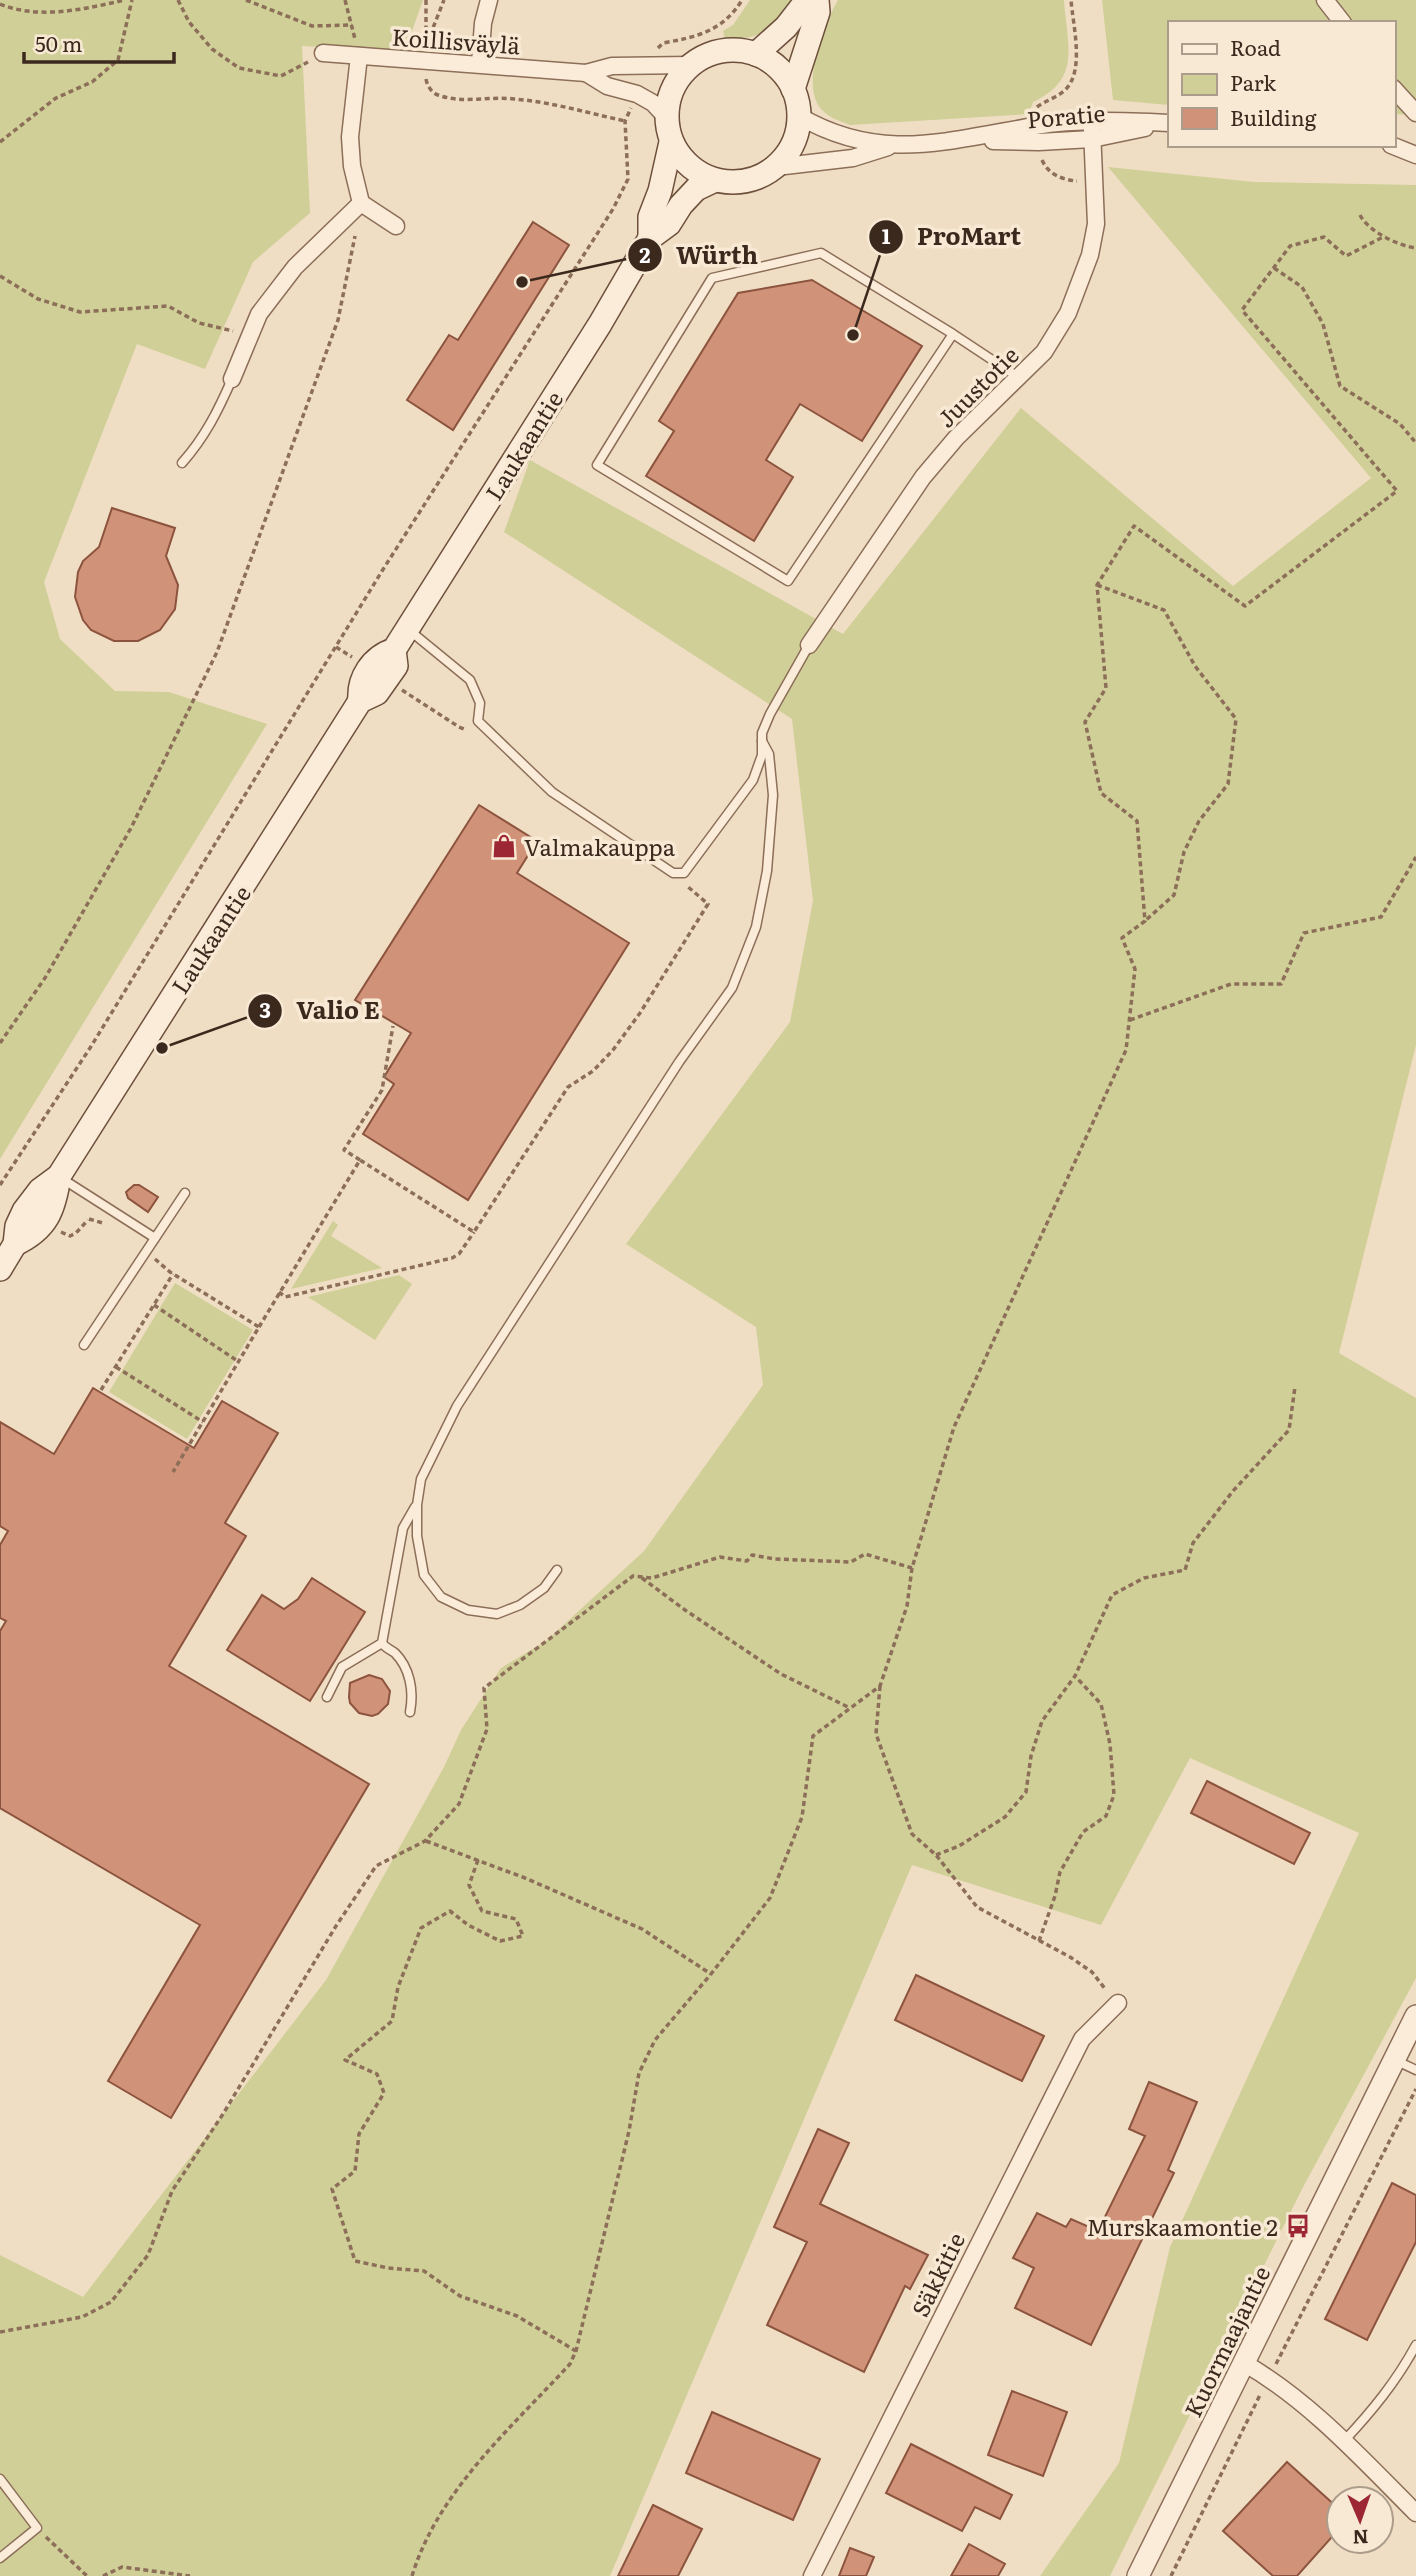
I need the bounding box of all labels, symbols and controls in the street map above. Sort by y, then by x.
street label: Koillisväylä [391,19,522,61]
scale bar [24,21,175,65]
legend [1168,21,1395,147]
text: 50 m [35,27,82,58]
text: Road [1230,31,1281,62]
text: Park [1230,66,1276,97]
street label: Poratie [1025,95,1107,135]
text: Building [1230,101,1317,132]
callout: ProMart [868,214,1035,259]
text: ProMart [917,217,1021,252]
text: 1 [882,219,891,250]
callout: Würth [627,233,773,278]
text: Würth [676,236,758,271]
text: 2 [639,238,651,269]
street label: Juustotie [929,338,1025,434]
street label: Laukaantie [476,384,570,506]
place label: Valmakauppa [524,829,676,863]
shop icon: Valmakauppa [490,832,518,860]
street label: Laukaantie [162,878,258,1000]
callout: Valio E [248,988,394,1033]
text: Valio E [296,991,380,1026]
text: 3 [259,993,271,1024]
place label: Murskaamontie 2 [1087,2209,1278,2243]
bus stop icon: Murskaamontie 2 [1284,2212,1312,2240]
street label: Säkkitie [902,2226,972,2322]
street label: Kuormaajantie [1175,2260,1277,2422]
north arrow [1325,2485,1395,2555]
text: N [1352,2524,1369,2552]

